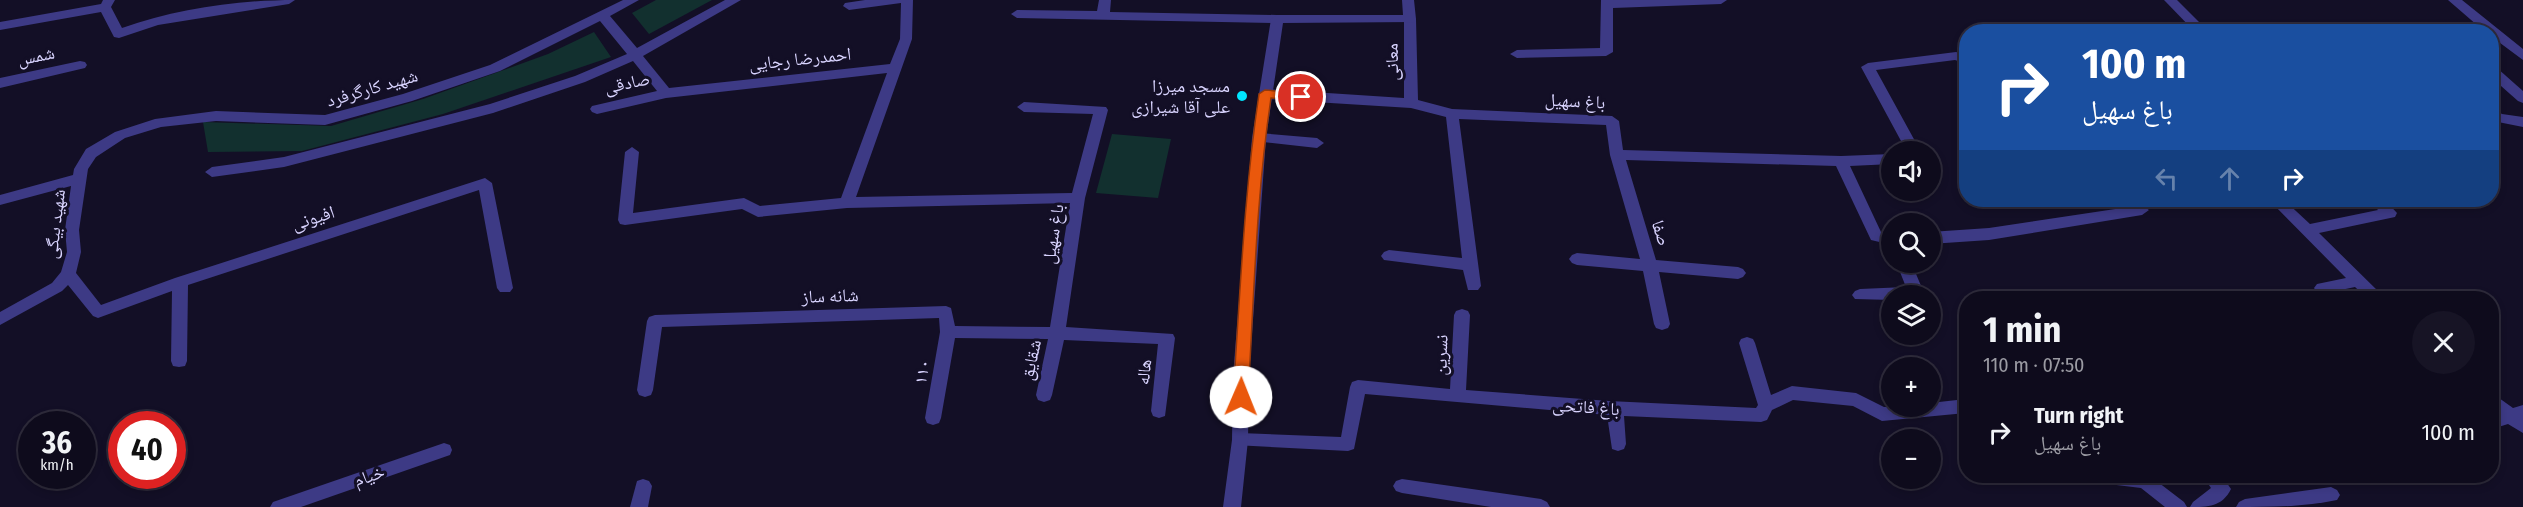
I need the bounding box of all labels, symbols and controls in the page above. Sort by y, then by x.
text: 100 m [2082,39,2186,89]
street label: شمس [15,41,57,71]
street label: احمدرضا رجایی [748,43,852,75]
street label: معانی [1381,43,1403,81]
icon: right [1983,48,2061,126]
street label: شهید کارگرفرد [324,64,420,112]
street label: صادقی [602,67,652,99]
pin [1275,71,1326,122]
place label: مسجد میرزا علی آقا شیرازی [1131,75,1230,118]
icon: arrive [1284,80,1317,113]
street label: باغ سهیل [1544,88,1606,114]
marker: مسجد میرزا علی آقا شیرازی [1235,89,1249,103]
text: باغ سهیل [2082,94,2173,126]
map controls [1881,141,1941,489]
button: sound [1881,141,1941,201]
icon: left [2150,162,2183,195]
icon: ahead [2213,162,2246,195]
icon: right [2276,162,2309,195]
street label: شهید بیگی [40,188,70,260]
street label: افیونی [289,201,337,235]
street label: باغ سهیل [1037,202,1069,266]
button: search [1881,213,1941,273]
street label: صفا [1647,218,1675,248]
street label: شانه ساز [800,284,859,308]
button: layers [1881,285,1941,345]
text: 1 min [1983,308,2061,352]
button: close [2412,311,2475,374]
street label: نسرین [1429,334,1453,376]
street label: شقایق [1016,338,1046,382]
text: 110 m · 07:50 [1983,353,2085,377]
button: + [1881,357,1941,417]
street label: ۱۱۰ [909,358,935,386]
street label: هاله [1132,358,1156,386]
position arrow [1209,365,1273,429]
street label: باغ فاتحی [1552,394,1620,420]
text: Turn right [2034,402,2123,429]
speed limit sign: 40 [108,411,186,489]
icon: right [1983,416,2016,449]
text: 100 m [2421,419,2475,446]
text: 36 [42,425,72,461]
button: − [1881,429,1941,489]
text: باغ سهیل [2034,431,2101,455]
text: km/h [40,456,74,474]
street label: خیام [351,461,388,492]

